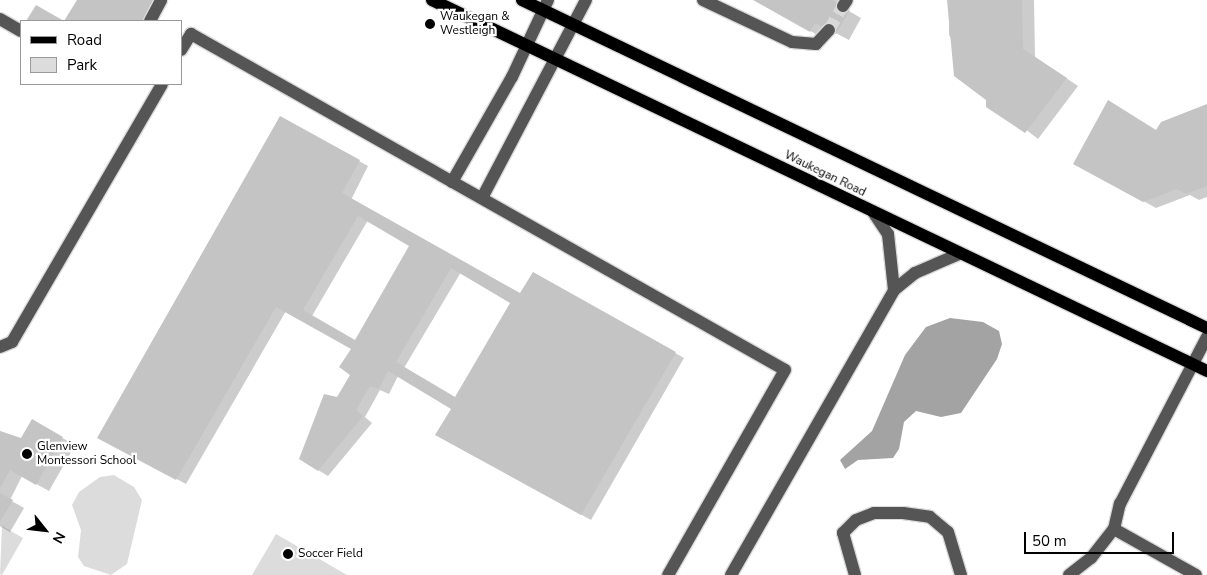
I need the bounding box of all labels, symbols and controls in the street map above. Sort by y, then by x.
place label: Waukegan & Westleigh [440,10,509,38]
marker: Waukegan & Westleigh [424,18,436,30]
legend [20,20,182,85]
text: Road [67,30,102,50]
text: Park [67,55,97,75]
street label: Waukegan Road [782,148,868,200]
place label: Glenview Montessori School [37,440,136,468]
marker: Glenview Montessori School [21,448,33,460]
north arrow [20,505,70,555]
scale bar [1027,522,1177,554]
text: N [48,528,69,547]
text: 50 m [1032,531,1067,551]
place label: Soccer Field [298,547,363,561]
marker: Soccer Field [282,548,294,560]

